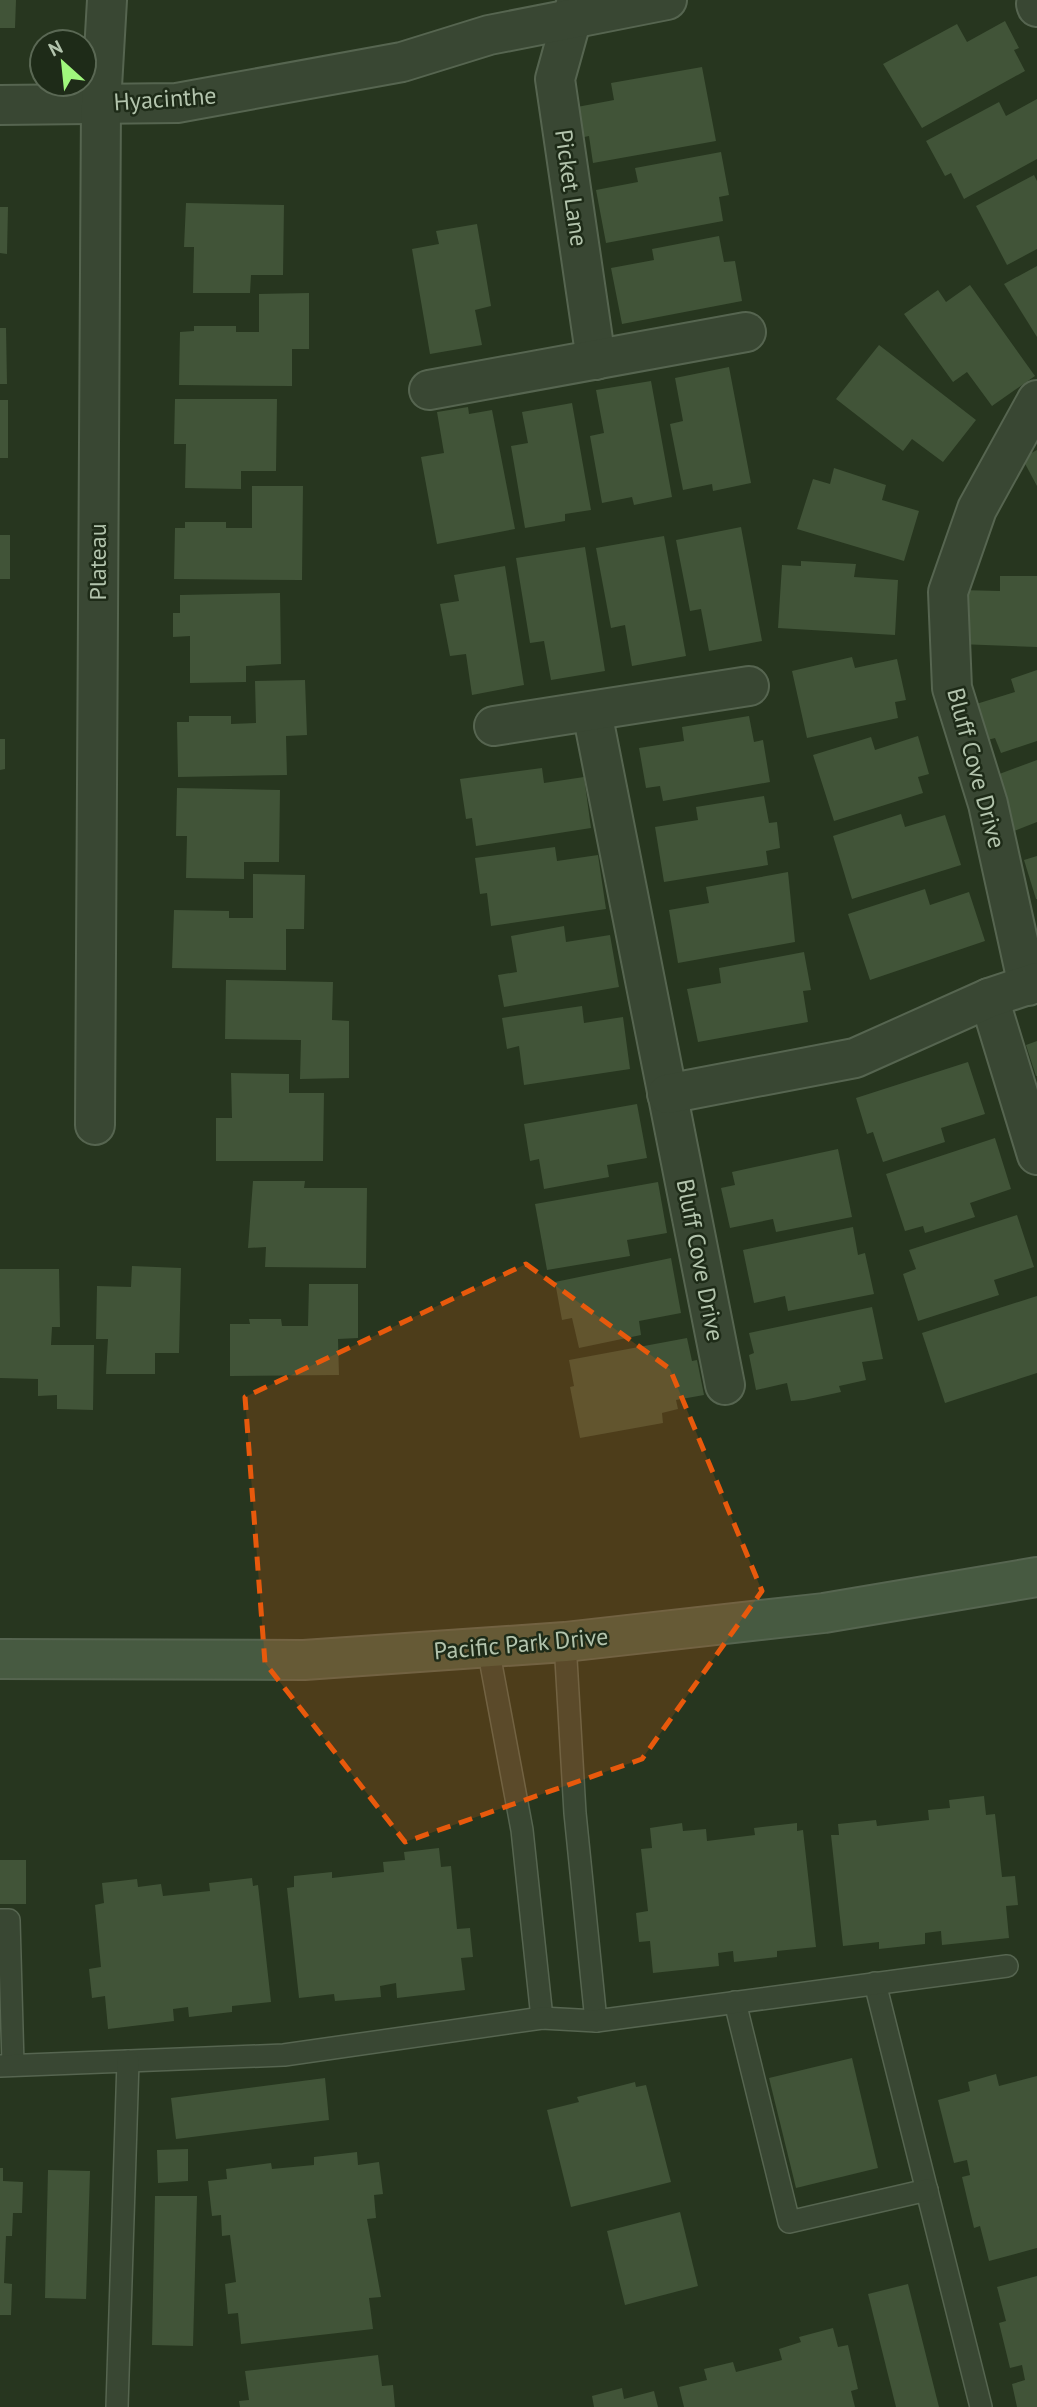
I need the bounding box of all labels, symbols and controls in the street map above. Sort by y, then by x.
north arrow [28,28,98,98]
text: N [44,34,66,61]
street label: Hyacinthe [112,79,217,118]
street label: Picket Lane [548,127,595,248]
street label: Plateau [82,523,113,601]
street label: Bluff Cove Drive [940,684,1013,851]
street label: Bluff Cove Drive [670,1176,731,1344]
street label: Pacific Park Drive [432,1620,609,1667]

